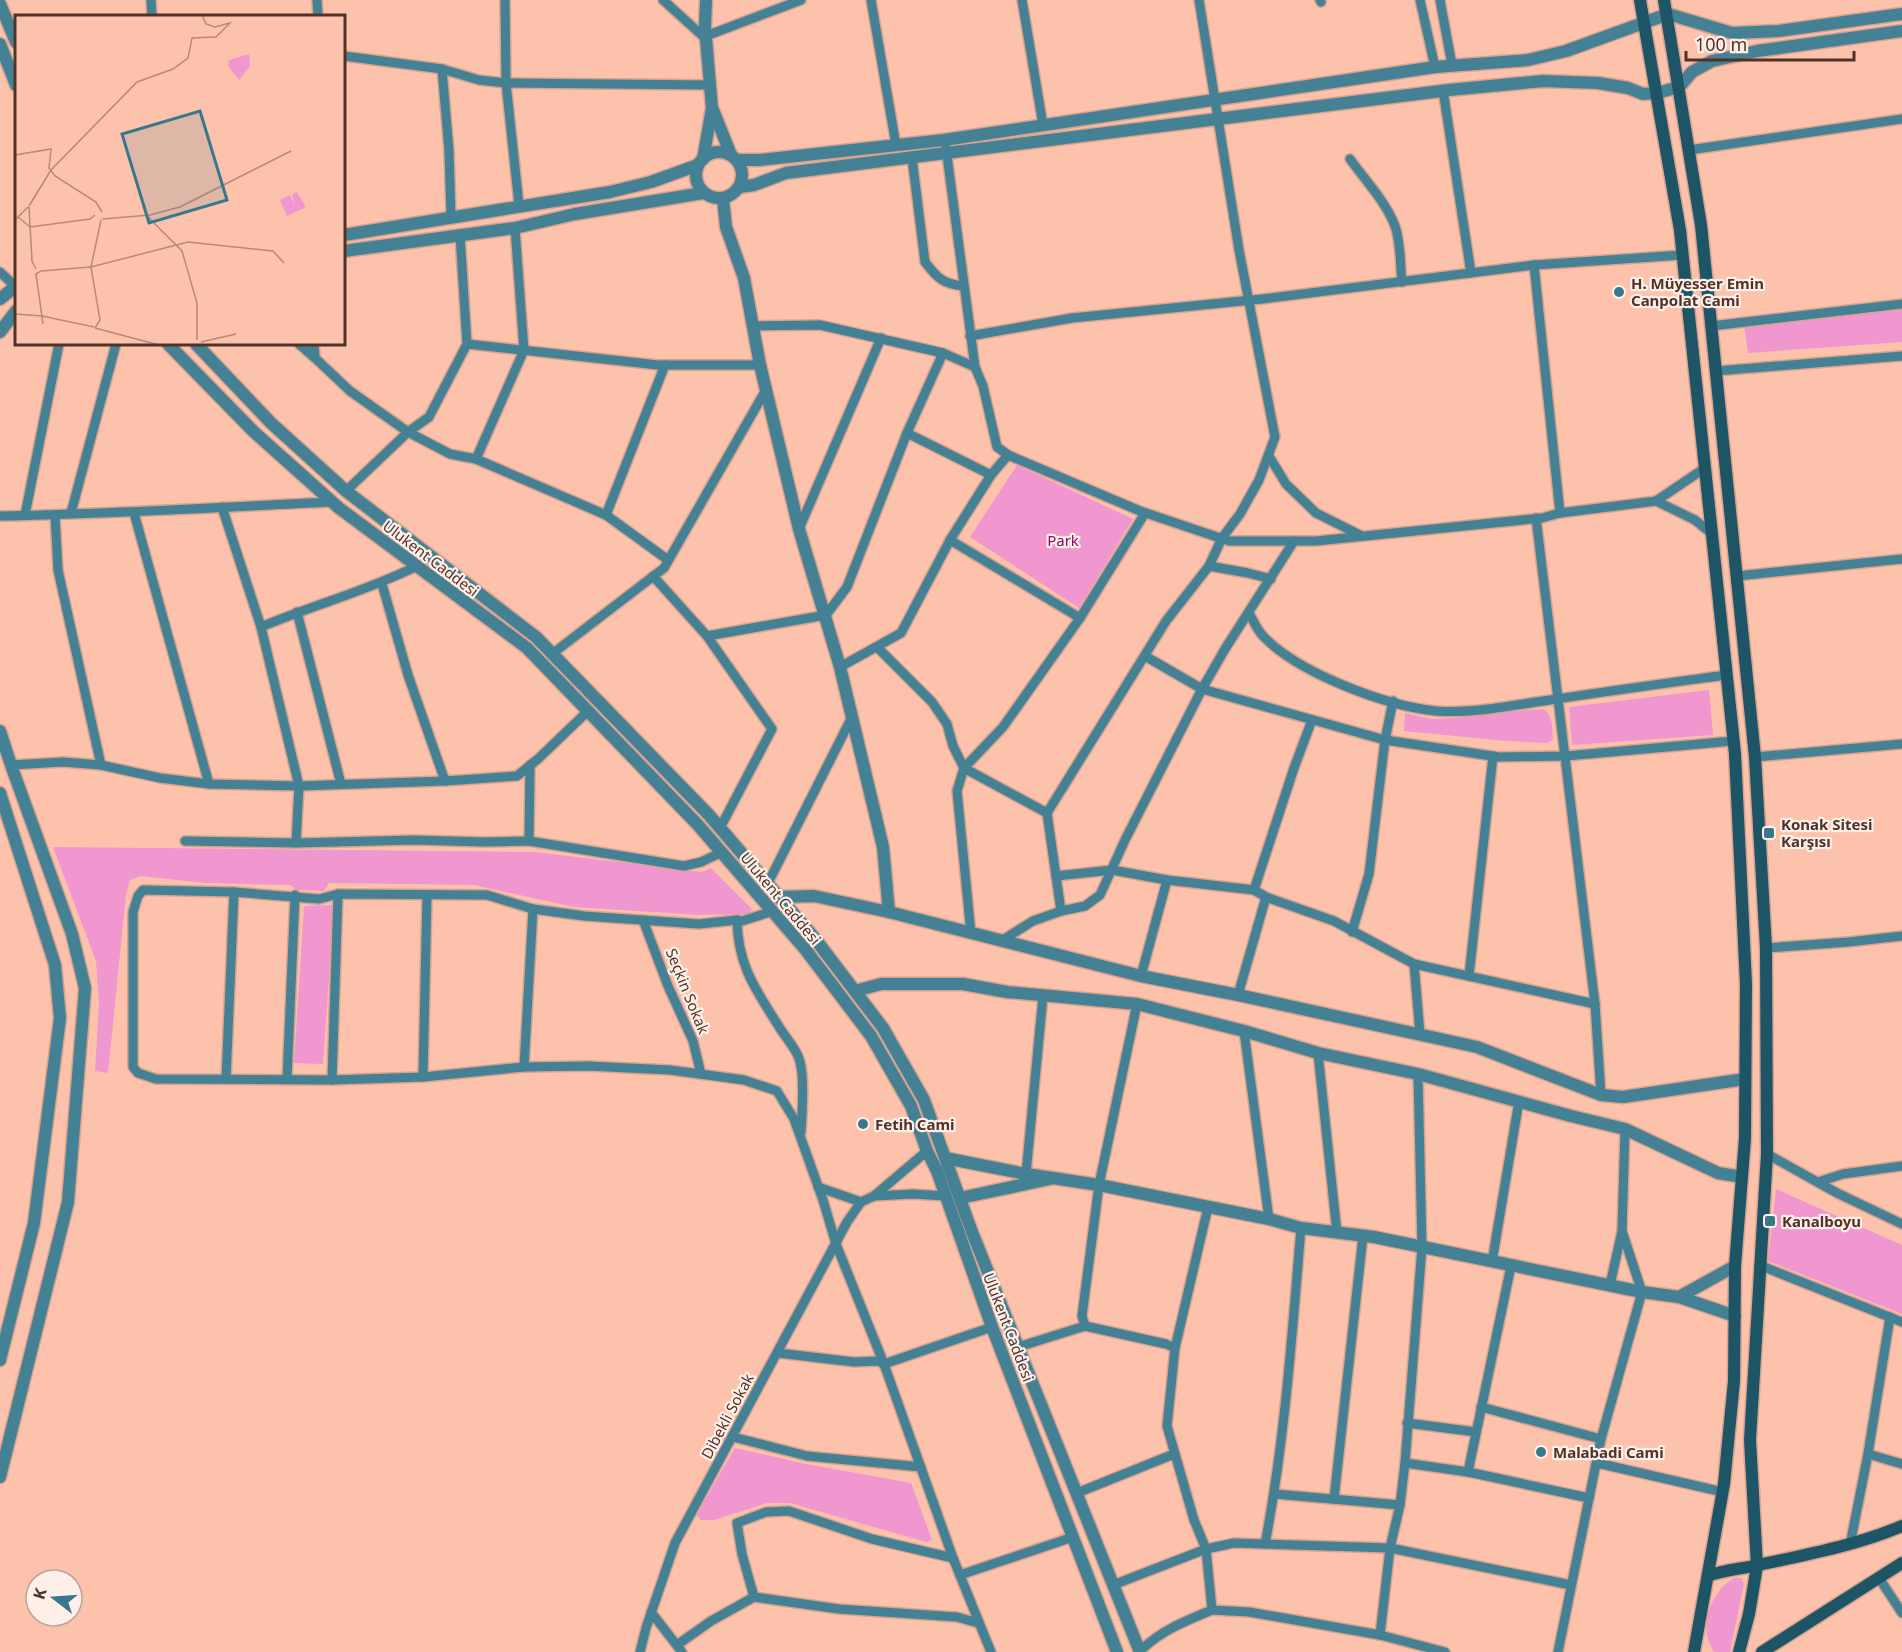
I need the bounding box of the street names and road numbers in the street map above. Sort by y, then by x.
street label: Ulukent Caddesi [379,515,483,601]
street label: Ulukent Caddesi [736,848,826,948]
street label: Seçkin Sokak [662,945,714,1037]
street label: Ulukent Caddesi [979,1270,1039,1384]
street label: Dibekli Sokak [696,1370,758,1462]

